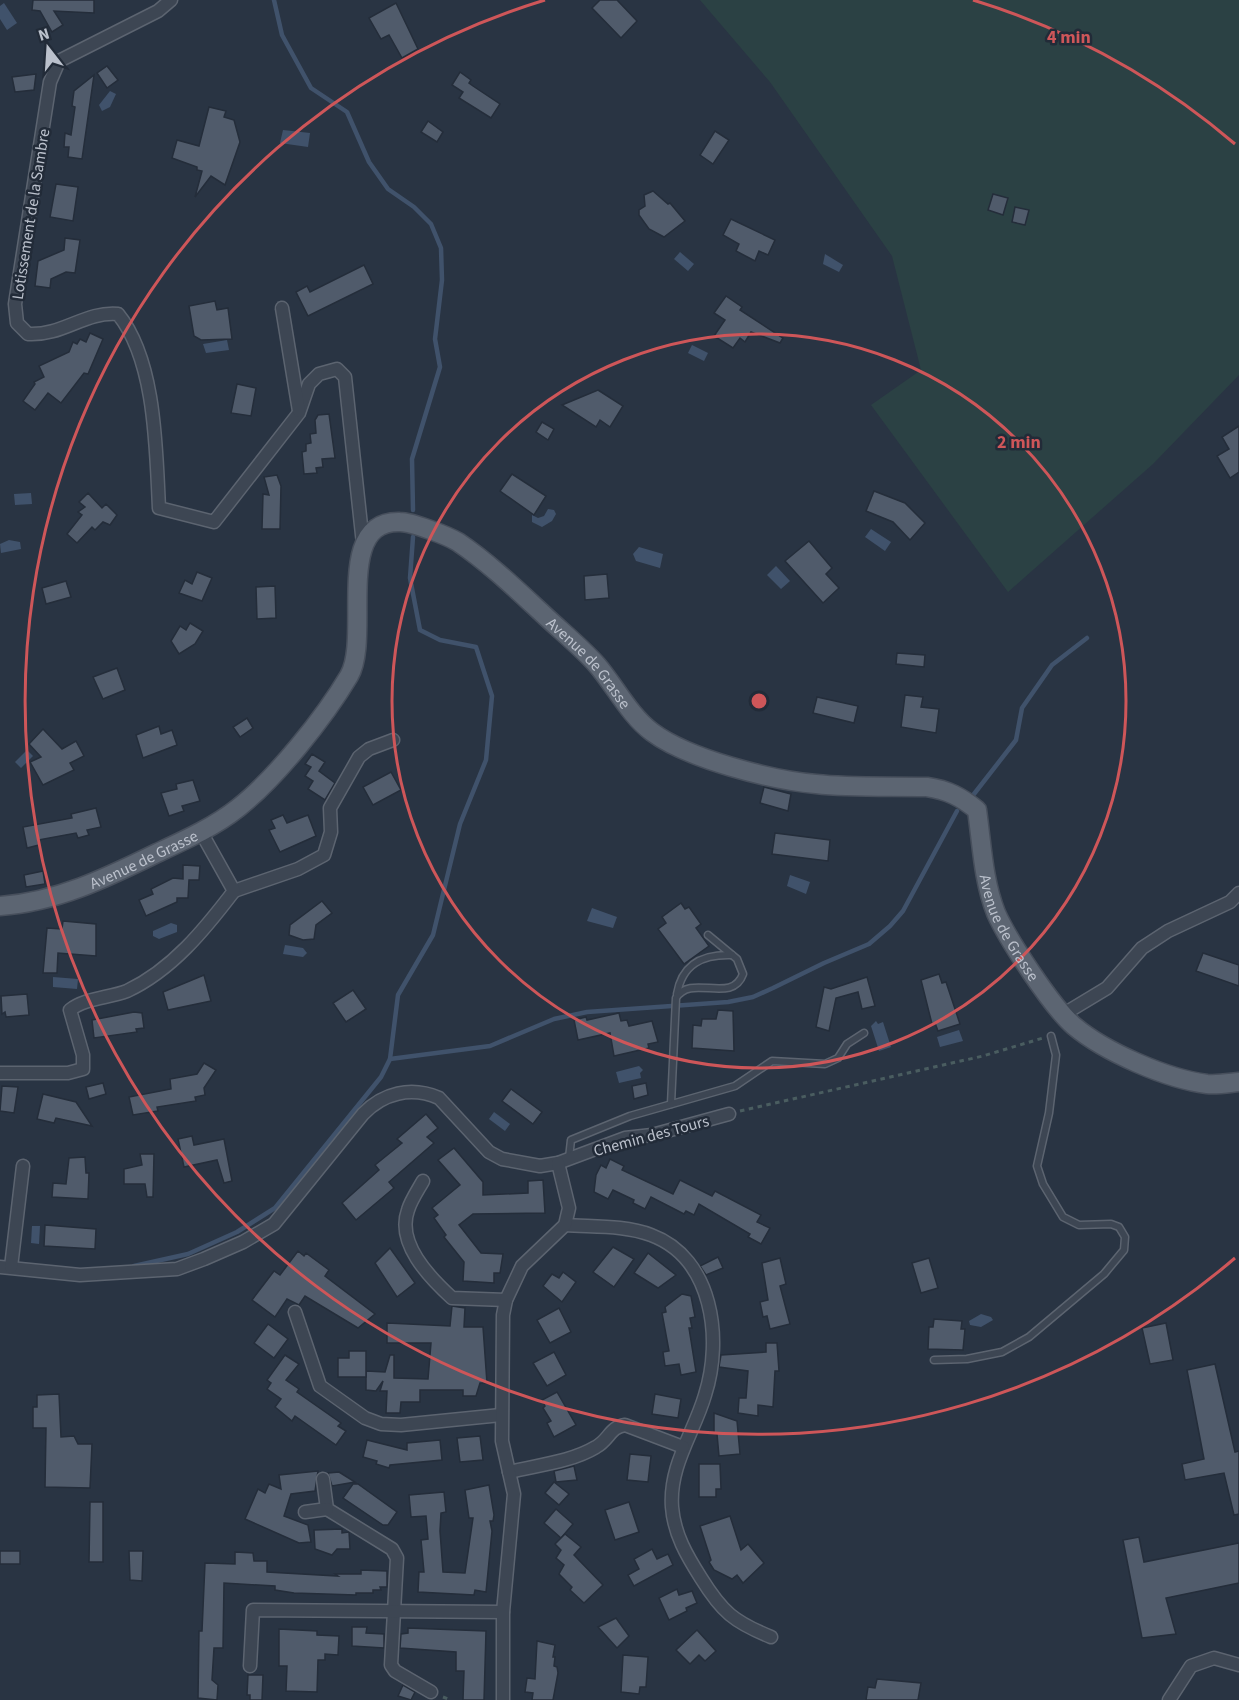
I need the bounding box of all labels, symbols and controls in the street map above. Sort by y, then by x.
north arrow [18,18,78,78]
text: N [36,23,52,47]
text: 4 min [1047,25,1091,50]
street label: Lotissement de la Sambre [7,127,55,301]
text: 2 min [997,430,1041,455]
street label: Avenue de Grasse [541,613,636,714]
centre of rings [749,691,769,711]
street label: Avenue de Grasse [87,825,202,895]
street label: Avenue de Grasse [974,873,1044,986]
street label: Chemin des Tours [591,1110,712,1162]

